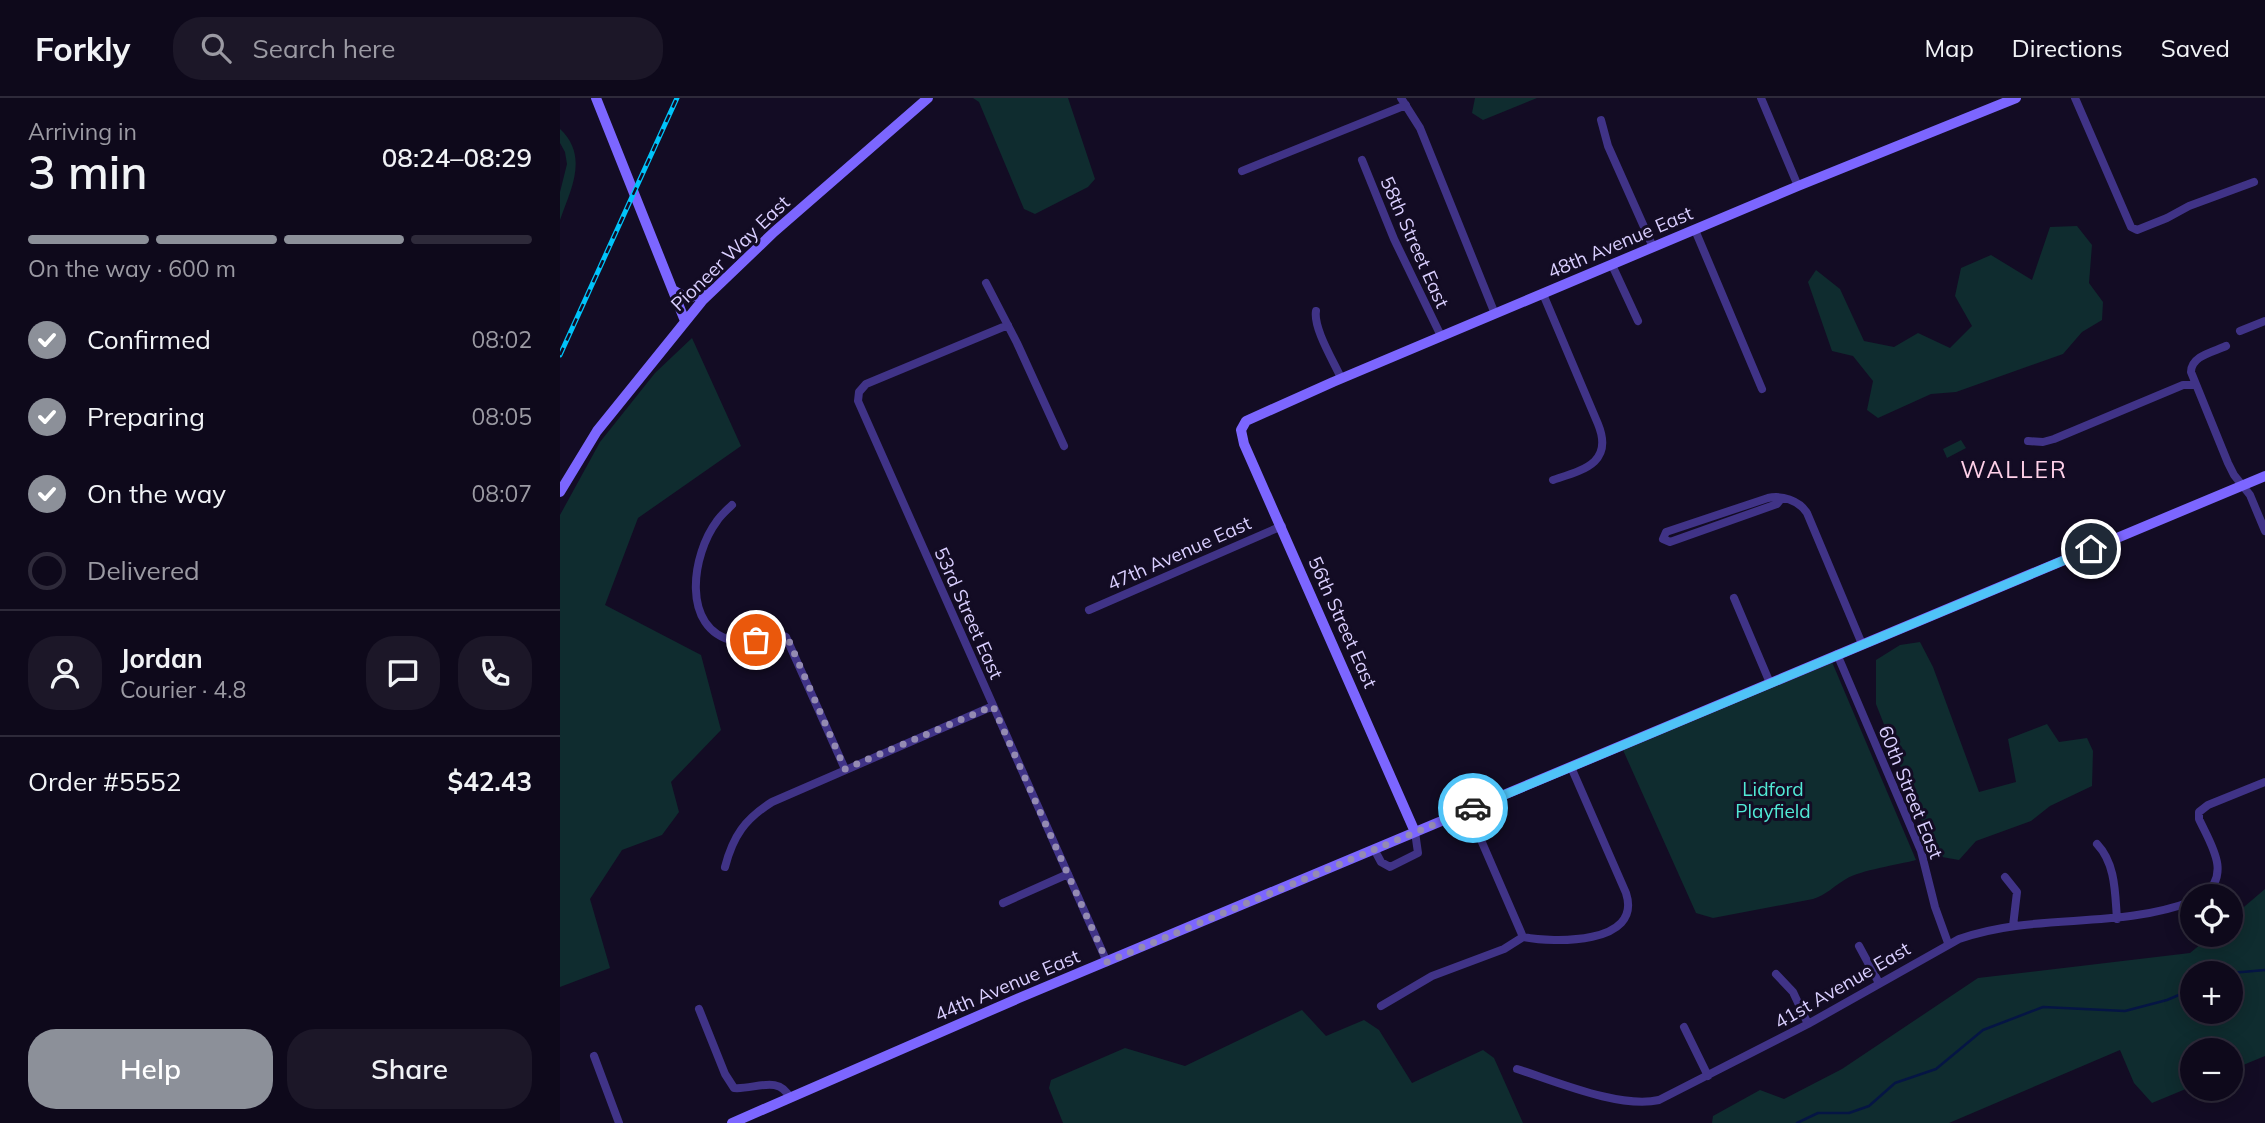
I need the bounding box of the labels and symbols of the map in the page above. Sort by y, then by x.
street label: 58th Street East [1375,173,1455,312]
street label: Pioneer Way East [665,190,795,316]
street label: 48th Avenue East [1544,201,1696,283]
district label: WALLER [1960,455,2068,484]
street label: 47th Avenue East [1103,510,1255,596]
pin [2061,519,2121,579]
street label: 53rd Street East [929,543,1009,683]
street label: 56th Street East [1303,553,1383,692]
pin [726,610,786,670]
street label: 60th Street East [1873,722,1949,862]
courier [1438,773,1508,843]
park label: Lidford Playfield [1735,777,1811,823]
street label: 41st Avenue East [1770,936,1915,1034]
street label: 44th Avenue East [931,944,1083,1026]

